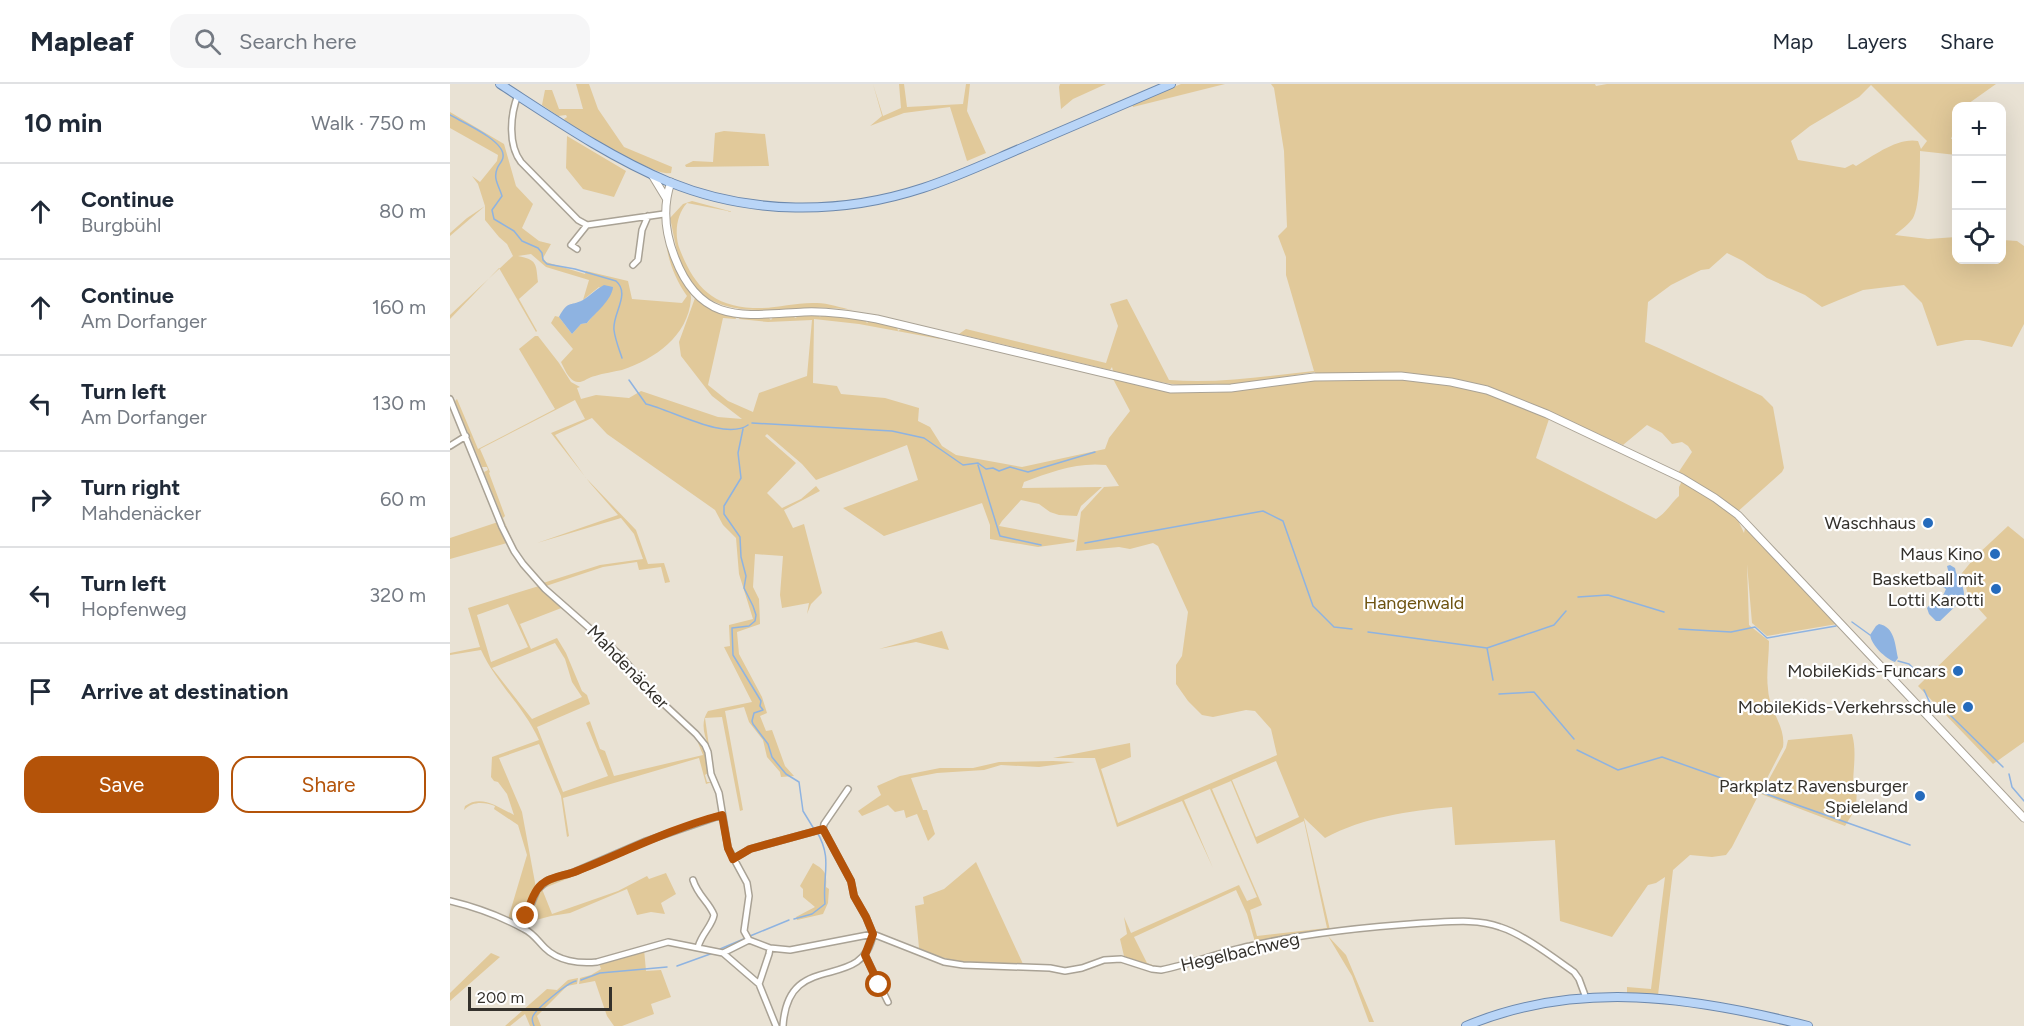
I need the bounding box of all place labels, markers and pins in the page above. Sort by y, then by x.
place label: Waschhaus [1824,512,1916,534]
marker: Waschhaus [1921,516,1935,530]
place label: Maus Kino [1900,543,1983,565]
marker: Maus Kino [1988,547,2002,561]
place label: Basketball mit Lotti Karotti [1872,568,1984,611]
marker: Basketball mit Lotti Karotti [1989,582,2003,596]
place label: MobileKids-Funcars [1787,660,1946,682]
marker: MobileKids-Funcars [1951,664,1965,678]
place label: MobileKids-Verkehrsschule [1738,696,1956,718]
marker: MobileKids-Verkehrsschule [1961,700,1975,714]
place label: Parkplatz Ravensburger Spieleland [1719,775,1908,818]
marker: Parkplatz Ravensburger Spieleland [1913,789,1927,803]

